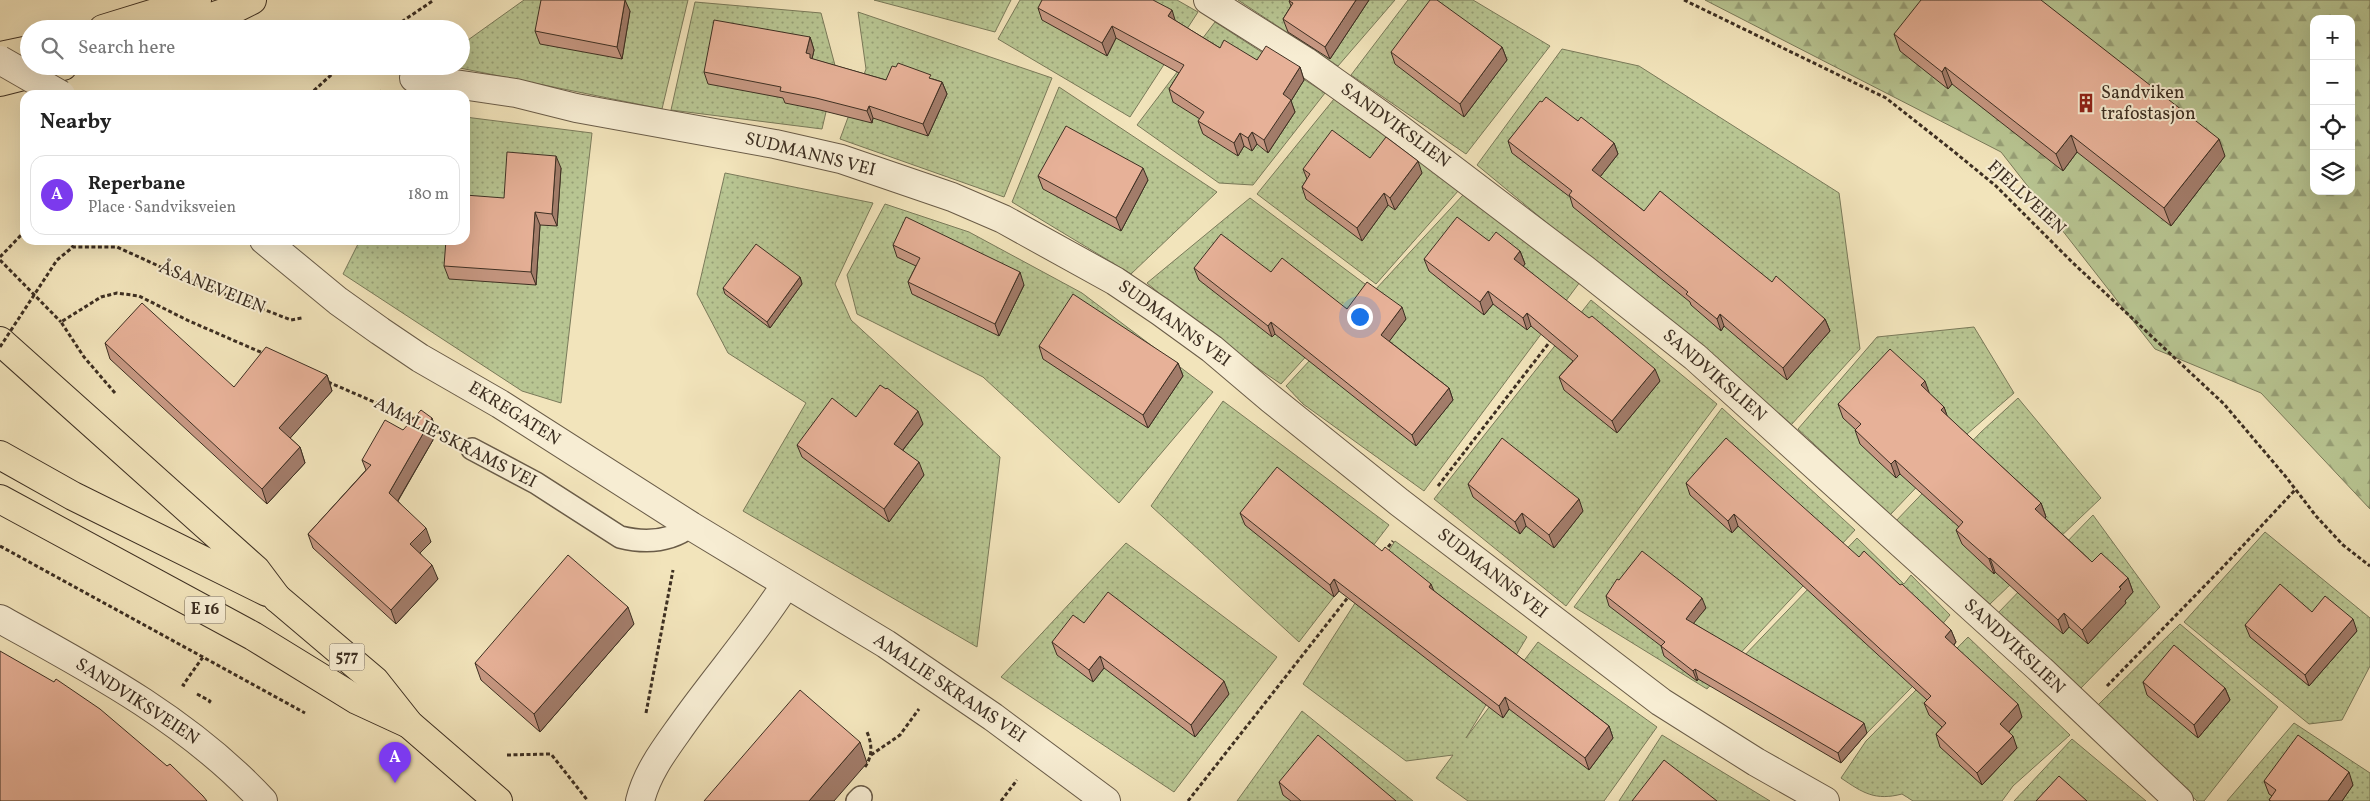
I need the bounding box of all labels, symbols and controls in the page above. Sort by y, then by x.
map controls [2310,15,2355,195]
button: + [2310,15,2355,60]
search box [20,20,470,75]
icon: search [38,34,66,62]
text: Search here [78,35,175,61]
button: − [2310,60,2355,105]
street label: SANDVIKSLIEN [1335,78,1455,174]
place label: Sandviken trafostasjon [2101,81,2196,127]
building icon: Sandviken trafostasjon [2075,92,2097,114]
button: locate [2310,105,2355,150]
text: Nearby [40,108,111,137]
street label: SUDMANNS VEI [742,127,878,183]
button: layers [2310,150,2355,195]
street label: FJELLVEIEN [1981,155,2071,241]
text: Reperbane [88,171,185,197]
text: A [51,184,63,206]
text: 180 m [408,184,449,206]
text: Place · Sandviksveien [88,197,236,219]
street label: ÅSANEVEIEN [155,255,269,321]
street label: SUDMANNS VEI [1112,275,1236,373]
your location [1347,304,1373,330]
street label: SANDVIKSLIEN [1657,324,1771,428]
street label: EKREGATEN [463,376,565,452]
street label: AMALIE SKRAMS VEI [369,391,541,495]
street label: SUDMANNS VEI [1432,523,1552,625]
street label: SANDVIKSLIEN [1958,593,2070,701]
road number: E 16 [185,596,225,624]
street label: AMALIE SKRAMS VEI [868,628,1030,750]
road number: 577 [330,644,364,670]
street label: SANDVIKSVEIEN [70,653,204,751]
pin: A [379,742,411,783]

